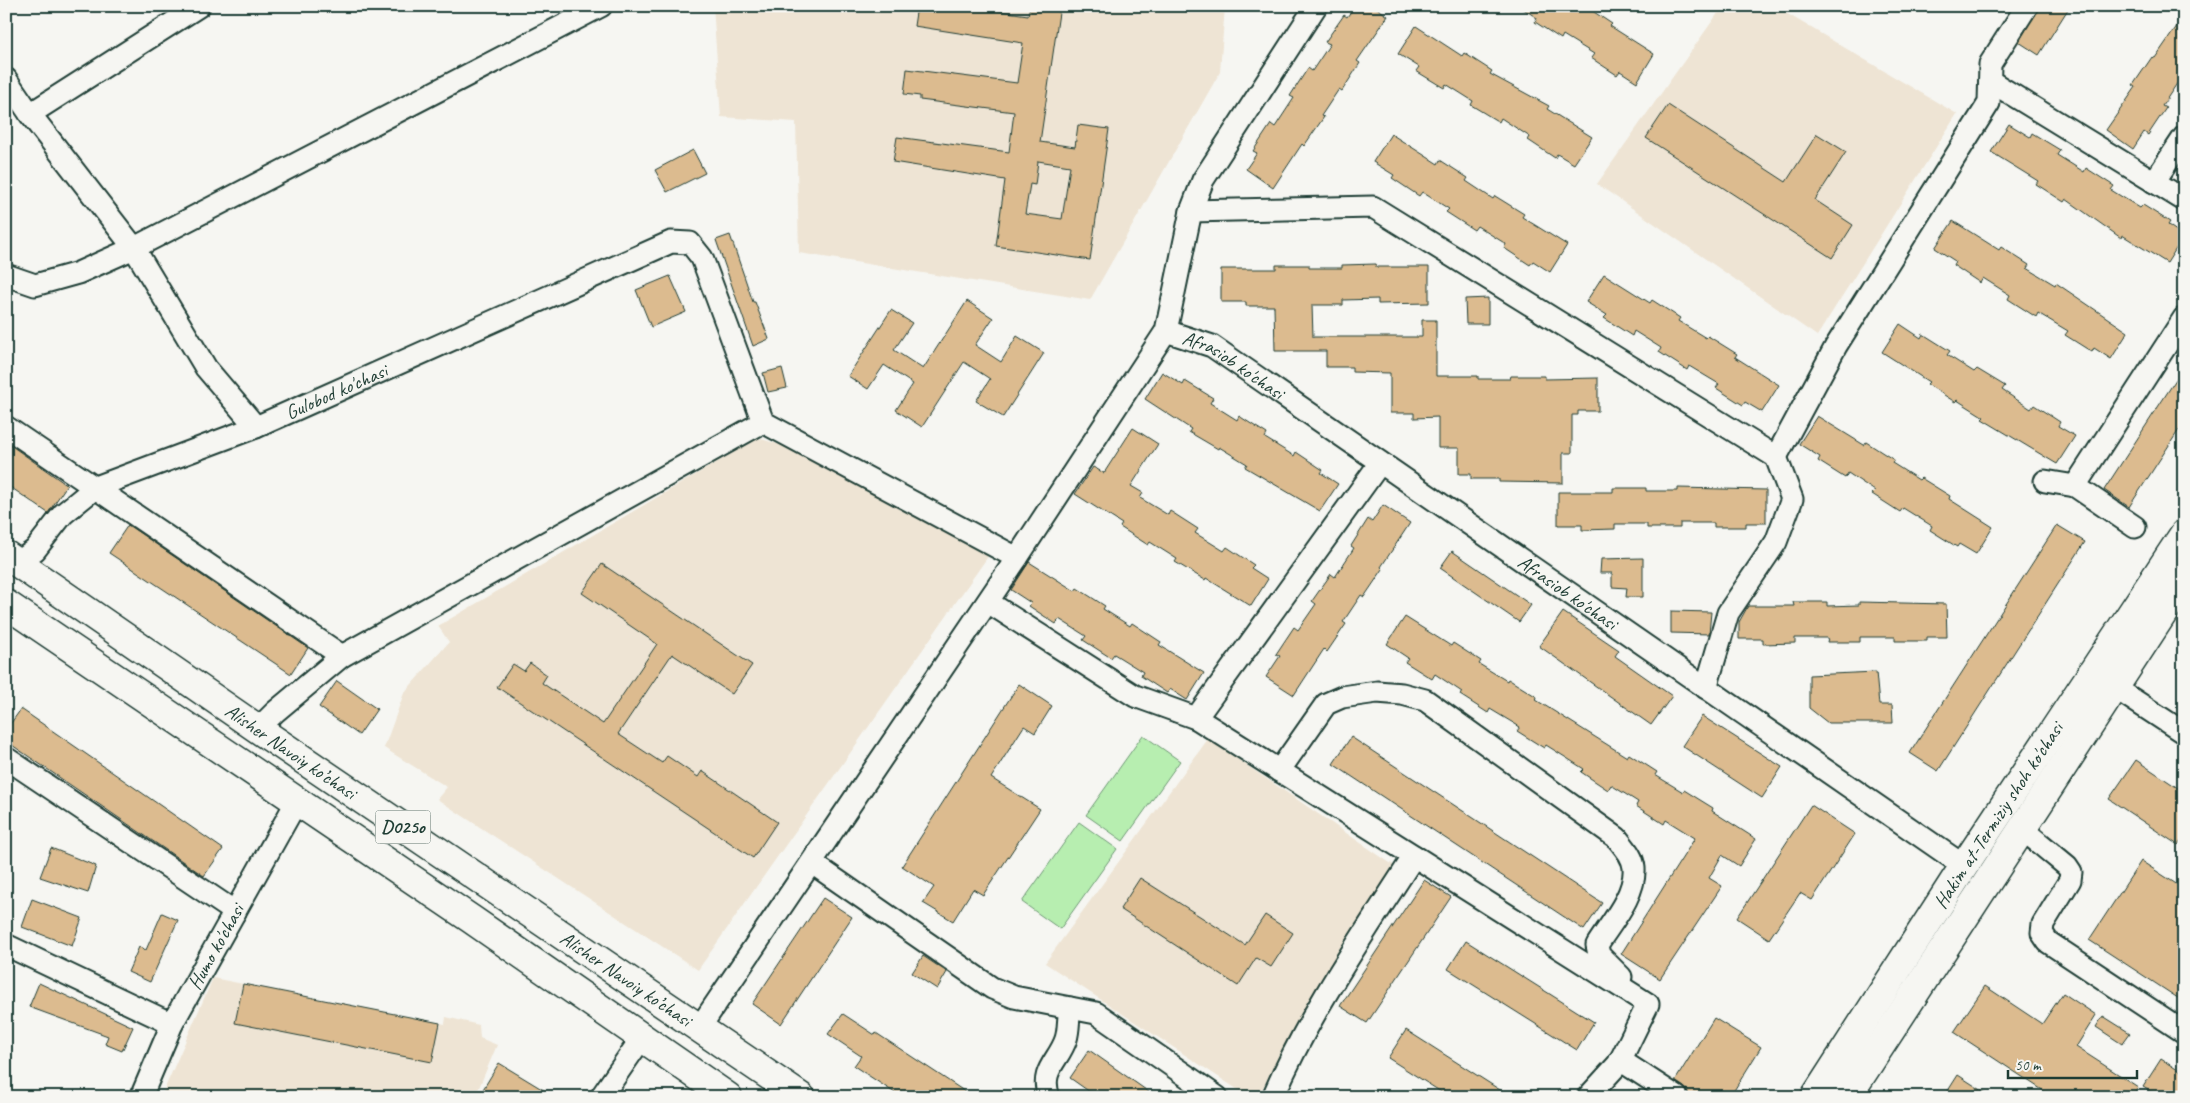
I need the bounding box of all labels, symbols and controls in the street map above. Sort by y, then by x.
street label: Afrasiob ko'chasi [1180,325,1291,406]
street label: Gulobod ko'chasi [281,357,393,425]
street label: Afrasiob ko'chasi [1513,549,1624,636]
street label: Alisher Navoiy ko’chasi [221,698,363,806]
street label: Hakim at-Termiziy shoh ko'chasi [1928,716,2070,913]
road number: D025o [376,810,430,844]
street label: Humo ko'chasi [181,898,250,994]
street label: Alisher Navoiy ko’chasi [556,925,698,1033]
scale bar [2008,1048,2136,1080]
text: 50 m [2015,1056,2042,1075]

